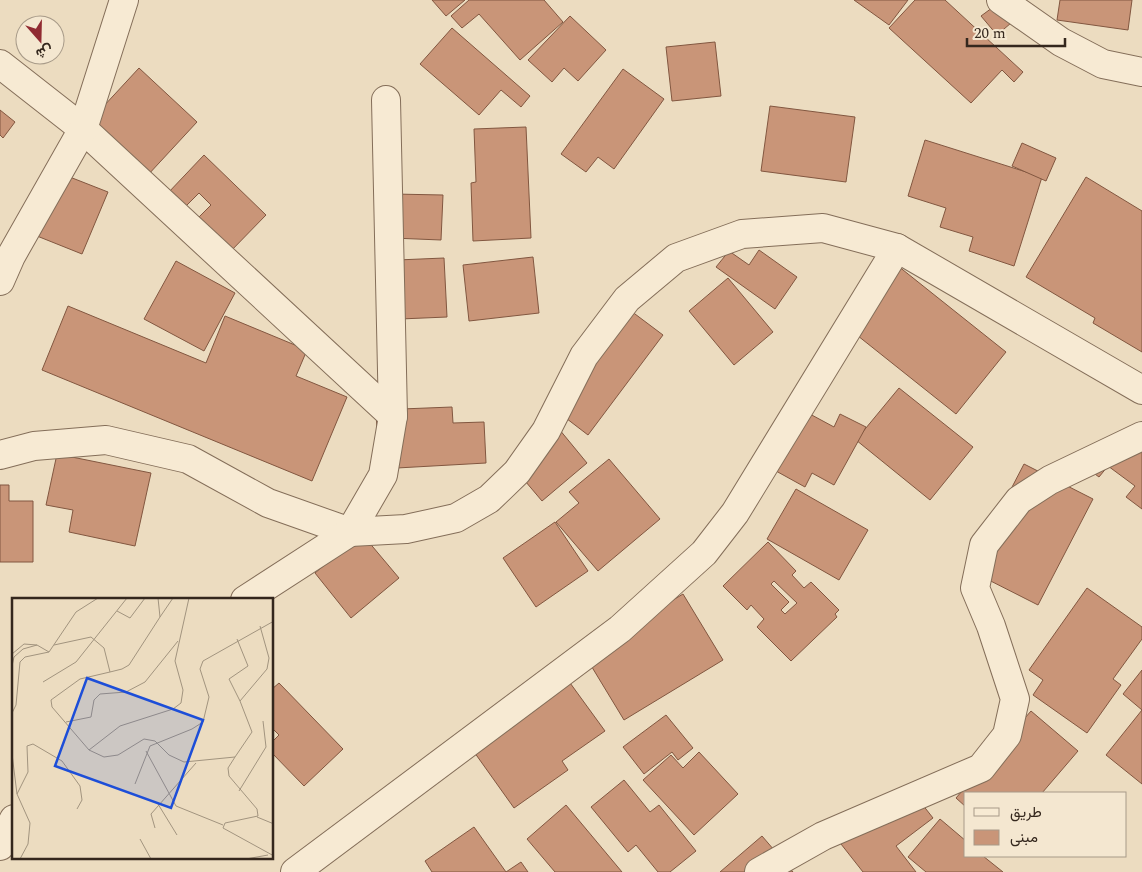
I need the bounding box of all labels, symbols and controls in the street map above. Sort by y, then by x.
north arrow [15,15,65,65]
scale bar [967,15,1064,47]
text: 20 m [974,22,1006,45]
text: ش [33,39,56,65]
inset map [12,598,274,860]
legend [964,792,1127,857]
text: طريق [1010,801,1042,824]
text: مبنى [1010,826,1038,849]

